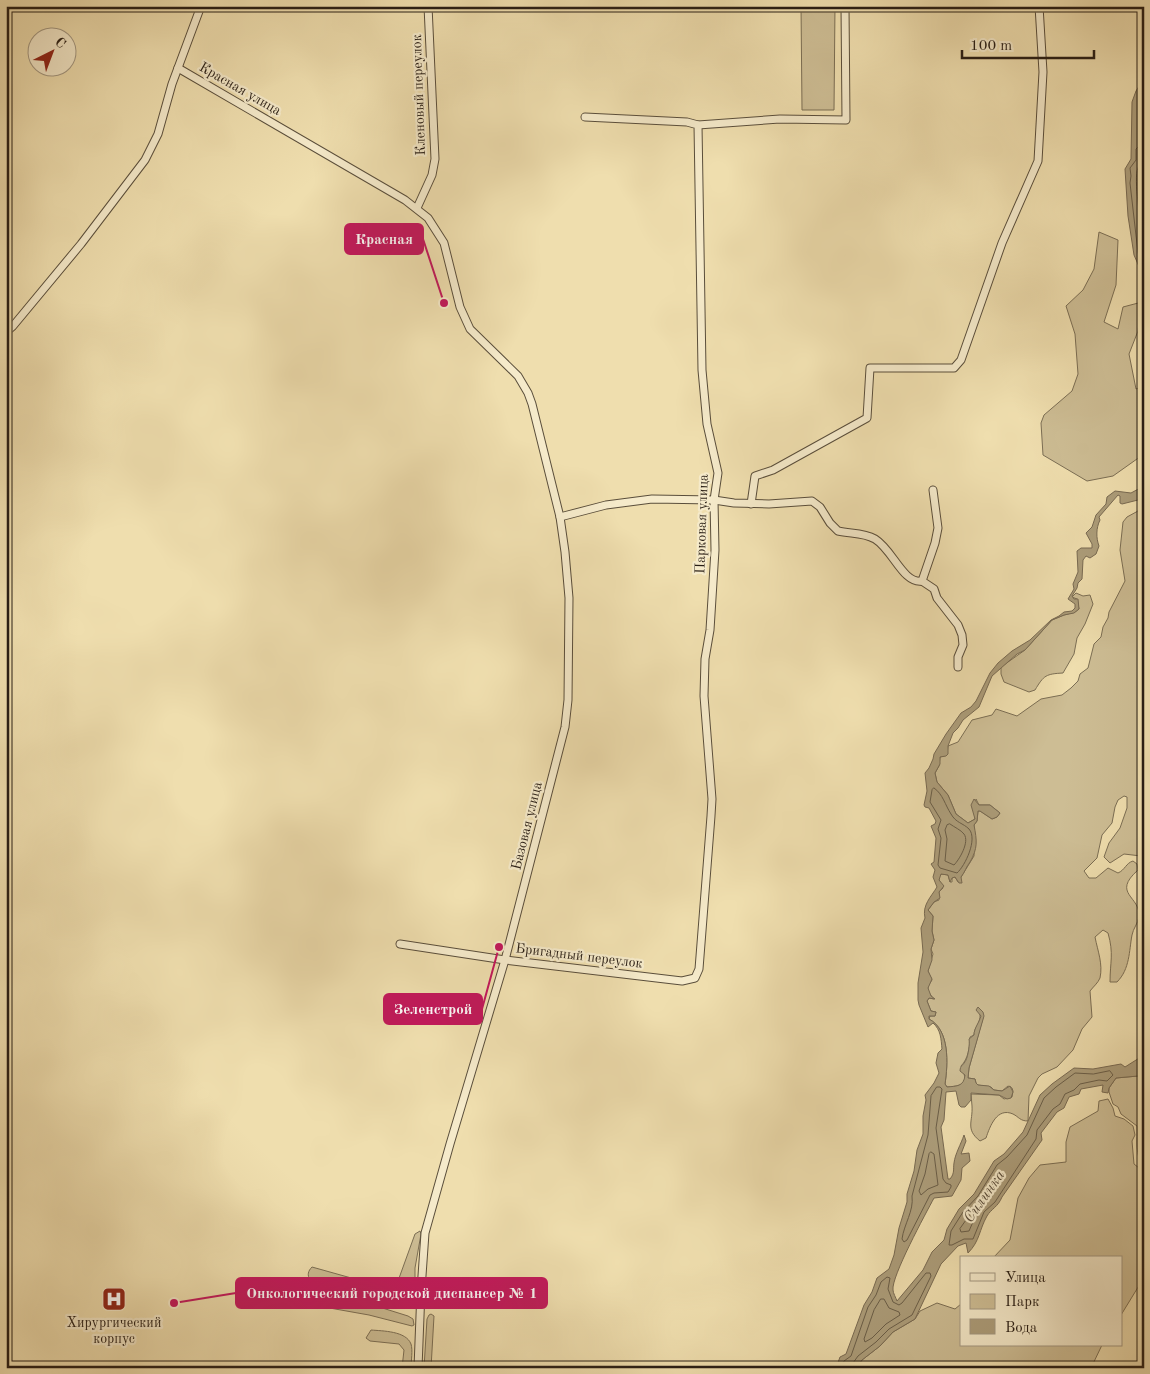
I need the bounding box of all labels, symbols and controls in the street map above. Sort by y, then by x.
north arrow [28,28,78,78]
scale bar [962,28,1095,60]
street label: Кленовый переулок [410,34,428,156]
text: С [52,35,68,51]
text: 100 m [970,39,1012,54]
street label: Красная улица [197,60,283,118]
callout: Красная [345,224,423,254]
text: Красная [355,233,413,248]
street label: Парковая улица [693,474,711,574]
street label: Базовая улица [509,780,545,872]
street label: Бригадный переулок [515,941,643,971]
callout: Зеленстрой [384,994,482,1024]
text: Зеленстрой [394,1003,472,1018]
water label: Силинка [962,1168,1008,1226]
legend [960,1256,1122,1346]
text: Улица [1005,1271,1046,1286]
callout: Онкологический городской диспансер № 1 [236,1278,547,1308]
hospital icon: Хирургический корпус [101,1286,127,1312]
text: Онкологический городской диспансер № 1 [246,1287,538,1302]
text: Парк [1005,1295,1040,1310]
place label: Хирургический корпус [67,1316,161,1346]
text: Вода [1005,1321,1038,1336]

